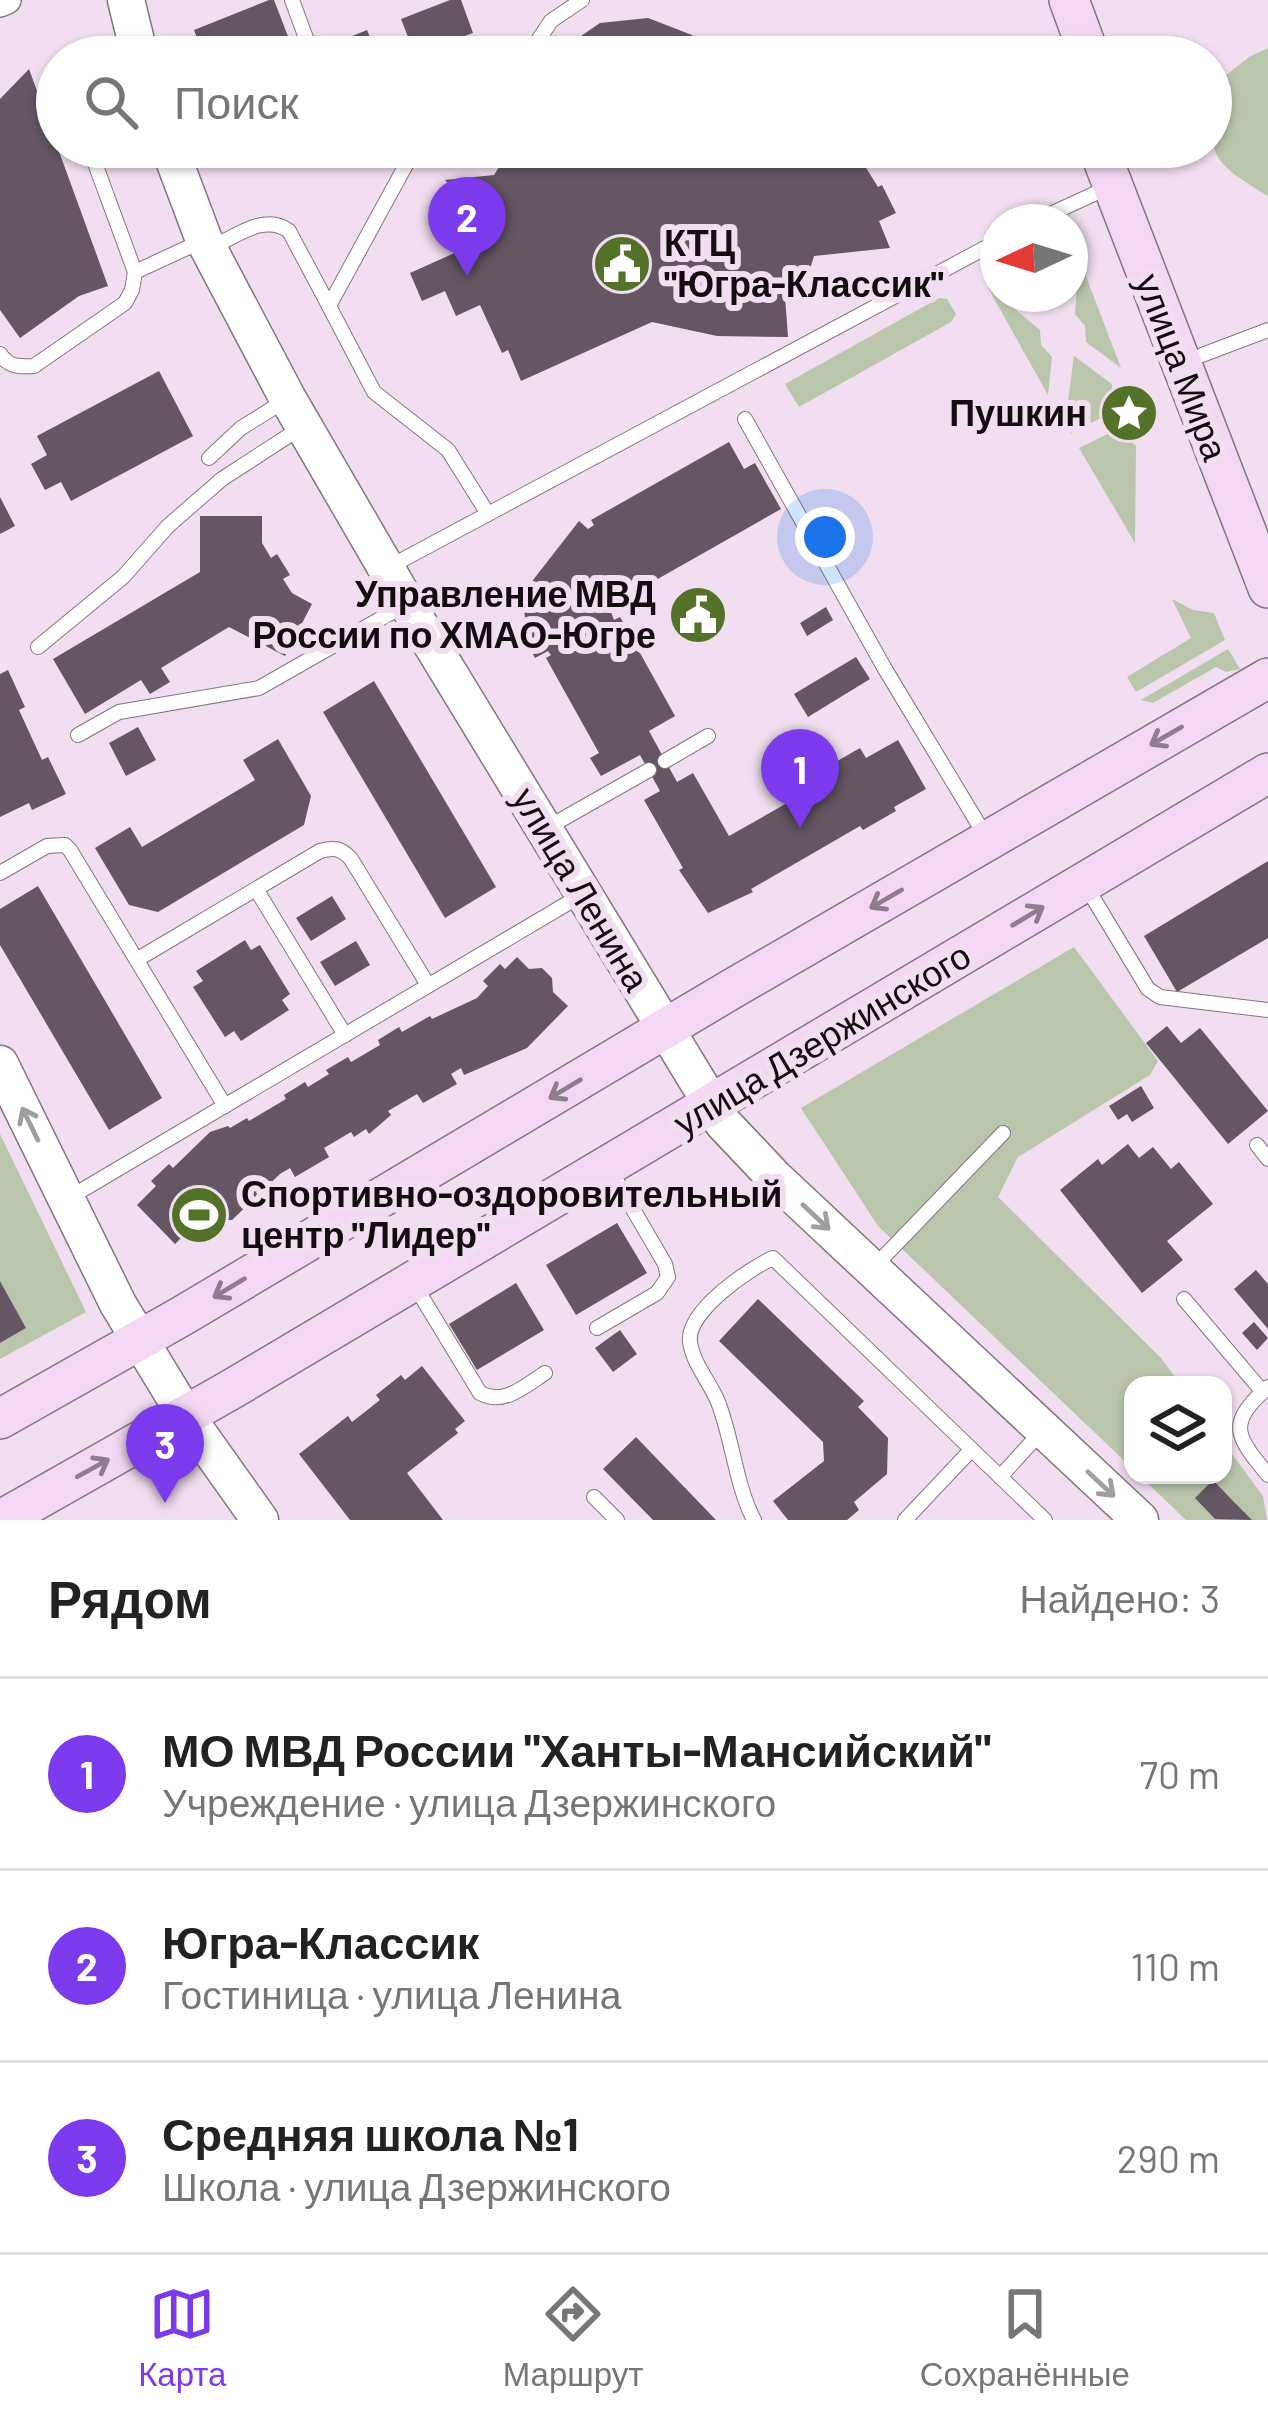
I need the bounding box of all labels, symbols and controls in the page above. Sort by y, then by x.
search box [36,36,1232,168]
icon: search [78,69,144,135]
text: Поиск [174,74,299,128]
pin: 2 [428,177,506,276]
north arrow [980,204,1088,312]
place label: КТЦ "Югра-Классик" [664,220,944,305]
public building icon: КТЦ "Югра-Классик" [591,233,653,295]
street label: улица Мира [1127,267,1239,467]
place icon: Пушкин [1098,382,1160,444]
place label: Пушкин [949,390,1087,434]
your location [795,507,855,567]
place label: Управление МВД России по ХМАО-Югре [253,571,656,656]
public building icon: Управление МВД России по ХМАО-Югре [667,584,729,646]
one-way arrow [1149,724,1184,748]
pin: 1 [761,729,839,828]
street label: улица Ленина [504,779,660,999]
one-way arrow [869,887,904,911]
one-way arrow [1010,904,1044,928]
street label: улица Дзержинского [665,932,978,1144]
one-way arrow [548,1077,582,1101]
one-way arrow [17,1107,40,1142]
place label: Спортивно-оздоровительный центр "Лидер" [241,1171,782,1256]
sports icon: Спортивно-оздоровительный центр "Лидер" [168,1184,230,1246]
one-way arrow [800,1202,830,1231]
one-way arrow [212,1277,247,1301]
map controls [1124,1376,1232,1484]
button: layers [1124,1376,1232,1484]
pin: 3 [126,1404,204,1503]
one-way arrow [75,1456,110,1480]
one-way arrow [1085,1469,1115,1497]
text: Рядом [48,1567,212,1628]
text: Найдено: 3 [1020,1574,1220,1621]
text: МО МВД России "Ханты-Мансийский" [162,1722,991,1776]
text: 1 [80,1750,94,1797]
text: 70 m [1139,1750,1220,1797]
text: Учреждение · улица Дзержинского [162,1778,776,1825]
text: Югра-Классик [162,1914,479,1968]
text: 2 [76,1942,98,1989]
text: 110 m [1130,1942,1220,1989]
text: Гостиница · улица Ленина [162,1970,621,2017]
text: Средняя школа №1 [162,2106,579,2160]
text: 3 [76,2134,98,2181]
text: 290 m [1117,2134,1220,2181]
text: Школа · улица Дзержинского [162,2162,671,2209]
tab: Карта [138,2281,226,2394]
tab: Маршрут [503,2281,643,2394]
tab: Сохранённые [920,2281,1130,2394]

